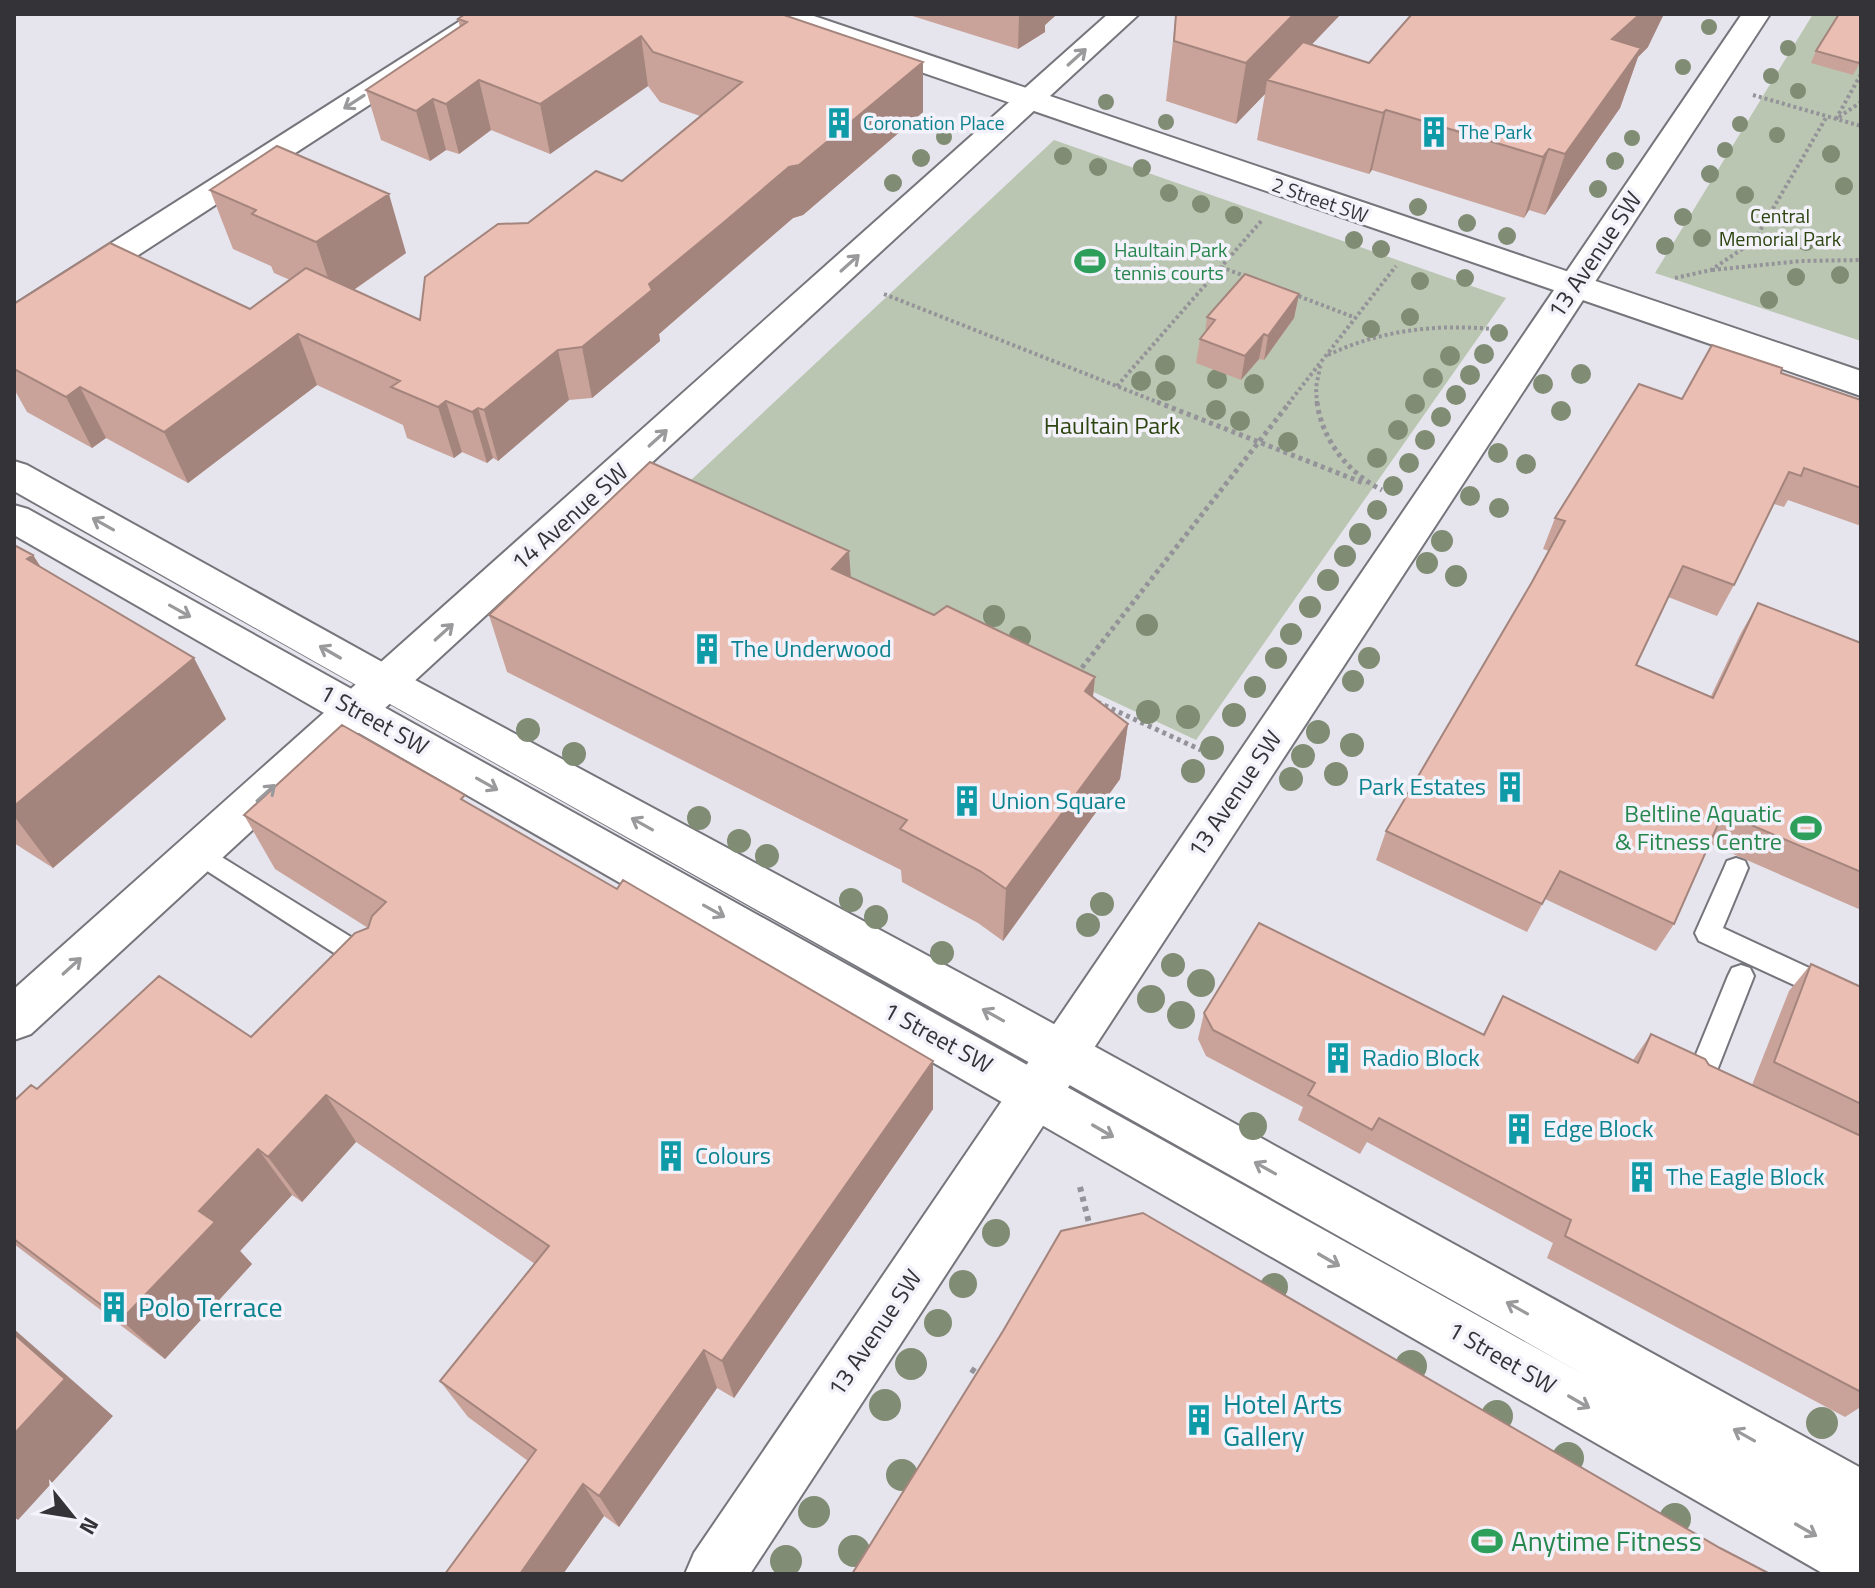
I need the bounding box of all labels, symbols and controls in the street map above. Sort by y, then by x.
one-way arrow [1066,48,1087,67]
one-way arrow [343,94,366,110]
building icon: Coronation Place [822,106,856,140]
place label: Coronation Place [863,107,1005,138]
building icon: The Park [1417,115,1451,149]
place label: The Park [1458,116,1532,147]
street label: 2 Street SW [1268,169,1373,231]
street label: 13 Avenue SW [1538,184,1650,325]
park label: Central Memorial Park [1719,200,1842,254]
place label: Haultain Park tennis courts [1114,234,1228,288]
sports icon: Haultain Park tennis courts [1073,244,1107,278]
one-way arrow [840,254,860,273]
park label: Haultain Park [1044,407,1181,443]
one-way arrow [647,430,667,448]
street label: 14 Avenue SW [503,454,636,579]
one-way arrow [92,516,116,531]
one-way arrow [167,604,191,619]
one-way arrow [434,623,454,641]
place label: The Underwood [731,630,892,666]
building icon: The Underwood [690,632,724,666]
one-way arrow [319,643,342,659]
street label: 1 Street SW [313,674,436,764]
street label: 13 Avenue SW [1178,723,1290,864]
place label: Park Estates [1358,768,1486,804]
building icon: Park Estates [1493,770,1527,804]
one-way arrow [475,776,498,792]
place label: Union Square [991,782,1126,818]
one-way arrow [255,784,275,802]
building icon: Union Square [950,784,984,818]
place label: Beltline Aquatic & Fitness Centre [1615,795,1782,859]
sports icon: Beltline Aquatic & Fitness Centre [1789,811,1823,845]
one-way arrow [630,815,654,831]
one-way arrow [701,904,725,919]
one-way arrow [62,957,82,976]
street label: 1 Street SW [877,992,1000,1082]
one-way arrow [982,1007,1005,1023]
place label: Radio Block [1362,1039,1480,1075]
building icon: Radio Block [1321,1041,1355,1075]
place label: Edge Block [1543,1110,1654,1146]
building icon: Edge Block [1502,1112,1536,1146]
one-way arrow [1091,1124,1114,1140]
place label: Colours [695,1137,771,1173]
building icon: Colours [654,1139,688,1173]
place label: The Eagle Block [1666,1158,1825,1194]
one-way arrow [1254,1160,1278,1175]
building icon: The Eagle Block [1625,1160,1659,1194]
one-way arrow [1317,1252,1340,1268]
street label: 13 Avenue SW [818,1262,930,1403]
place label: Polo Terrace [138,1285,283,1328]
building icon: Polo Terrace [97,1290,131,1324]
one-way arrow [1506,1300,1529,1316]
street label: 1 Street SW [1441,1312,1564,1403]
place label: Hotel Arts Gallery [1223,1382,1342,1457]
one-way arrow [1567,1395,1591,1410]
building icon: Hotel Arts Gallery [1182,1403,1216,1437]
one-way arrow [1733,1426,1756,1442]
north arrow [32,1476,112,1556]
text: N [71,1511,108,1541]
place label: Anytime Fitness [1511,1519,1702,1562]
one-way arrow [1793,1523,1817,1538]
sports icon: Anytime Fitness [1470,1524,1504,1558]

